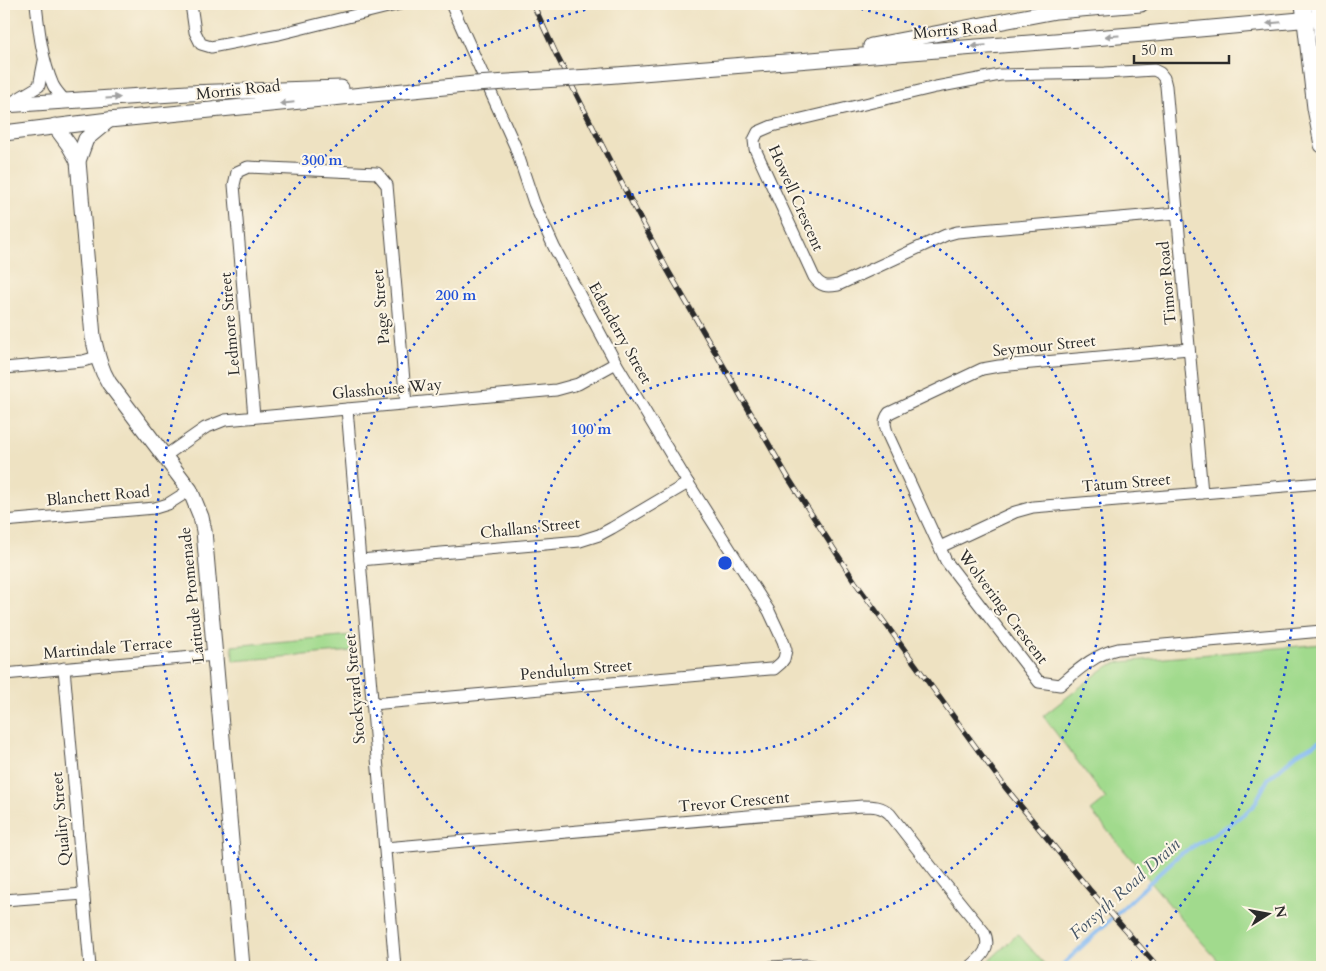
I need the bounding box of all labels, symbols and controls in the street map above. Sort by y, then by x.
street label: Morris Road [912,15,999,45]
one-way arrow [1265,19,1281,27]
one-way arrow [1104,32,1120,40]
scale bar [1134,32,1228,64]
text: 50 m [1141,40,1173,60]
one-way arrow [971,42,987,50]
street label: Morris Road [195,75,282,105]
one-way arrow [105,93,121,101]
one-way arrow [279,99,295,107]
street label: Howell Crescent [763,141,829,255]
text: 300 m [302,150,343,170]
street label: Timor Road [1152,240,1182,326]
street label: Page Street [367,268,395,346]
street label: Ledmore Street [215,271,245,377]
street label: Edenderry Street [583,278,657,388]
text: 200 m [436,285,477,305]
street label: Seymour Street [991,330,1097,362]
street label: Glasshouse Way [331,373,444,405]
text: 100 m [571,419,612,439]
street label: Tatum Street [1081,468,1171,498]
street label: Blanchett Road [45,480,151,511]
street label: Challans Street [479,512,581,544]
street label: Latitude Promenade [174,526,210,664]
street label: Wolvering Crescent [952,545,1053,669]
centre of rings [716,554,734,572]
street label: Martindale Terrace [42,631,174,665]
street label: Stockyard Street [339,633,371,745]
street label: Pendulum Street [519,654,633,686]
street label: Quality Street [46,771,76,867]
street label: Trevor Crescent [678,786,790,818]
water label: Forsyth Road Drain [1064,832,1186,945]
north arrow [1244,888,1294,938]
text: N [1270,904,1291,919]

